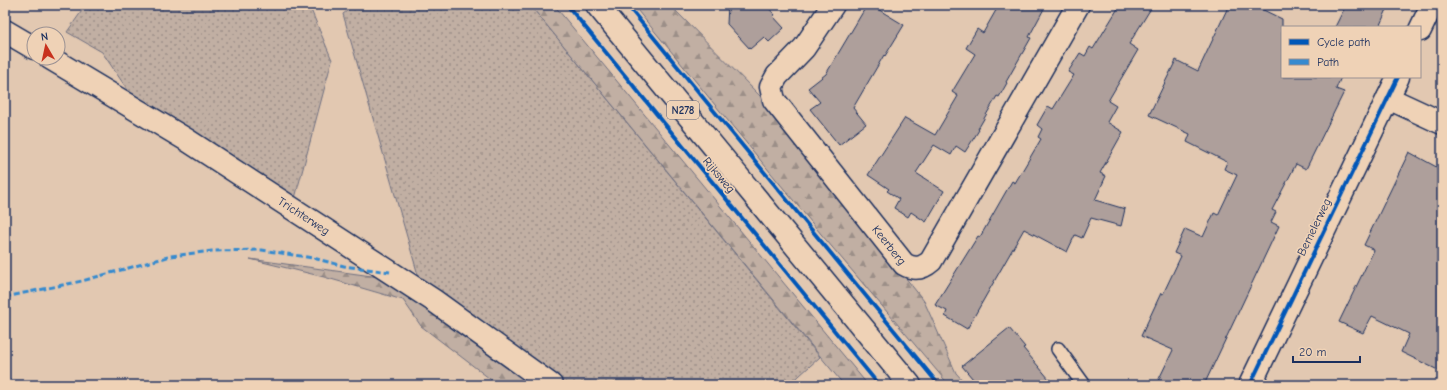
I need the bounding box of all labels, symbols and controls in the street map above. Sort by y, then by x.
north arrow [26,26,66,66]
legend [1281,26,1421,78]
text: N [40,30,49,44]
text: Cycle path [1317,35,1370,49]
text: Path [1317,55,1339,69]
road number: N278 [667,101,699,119]
street label: Rijksweg [700,154,738,196]
street label: Trichterweg [275,194,332,238]
street label: Bemelerweg [1294,196,1334,258]
street label: Keerberg [869,223,909,268]
scale bar [1293,338,1360,364]
text: 20 m [1299,345,1327,359]

